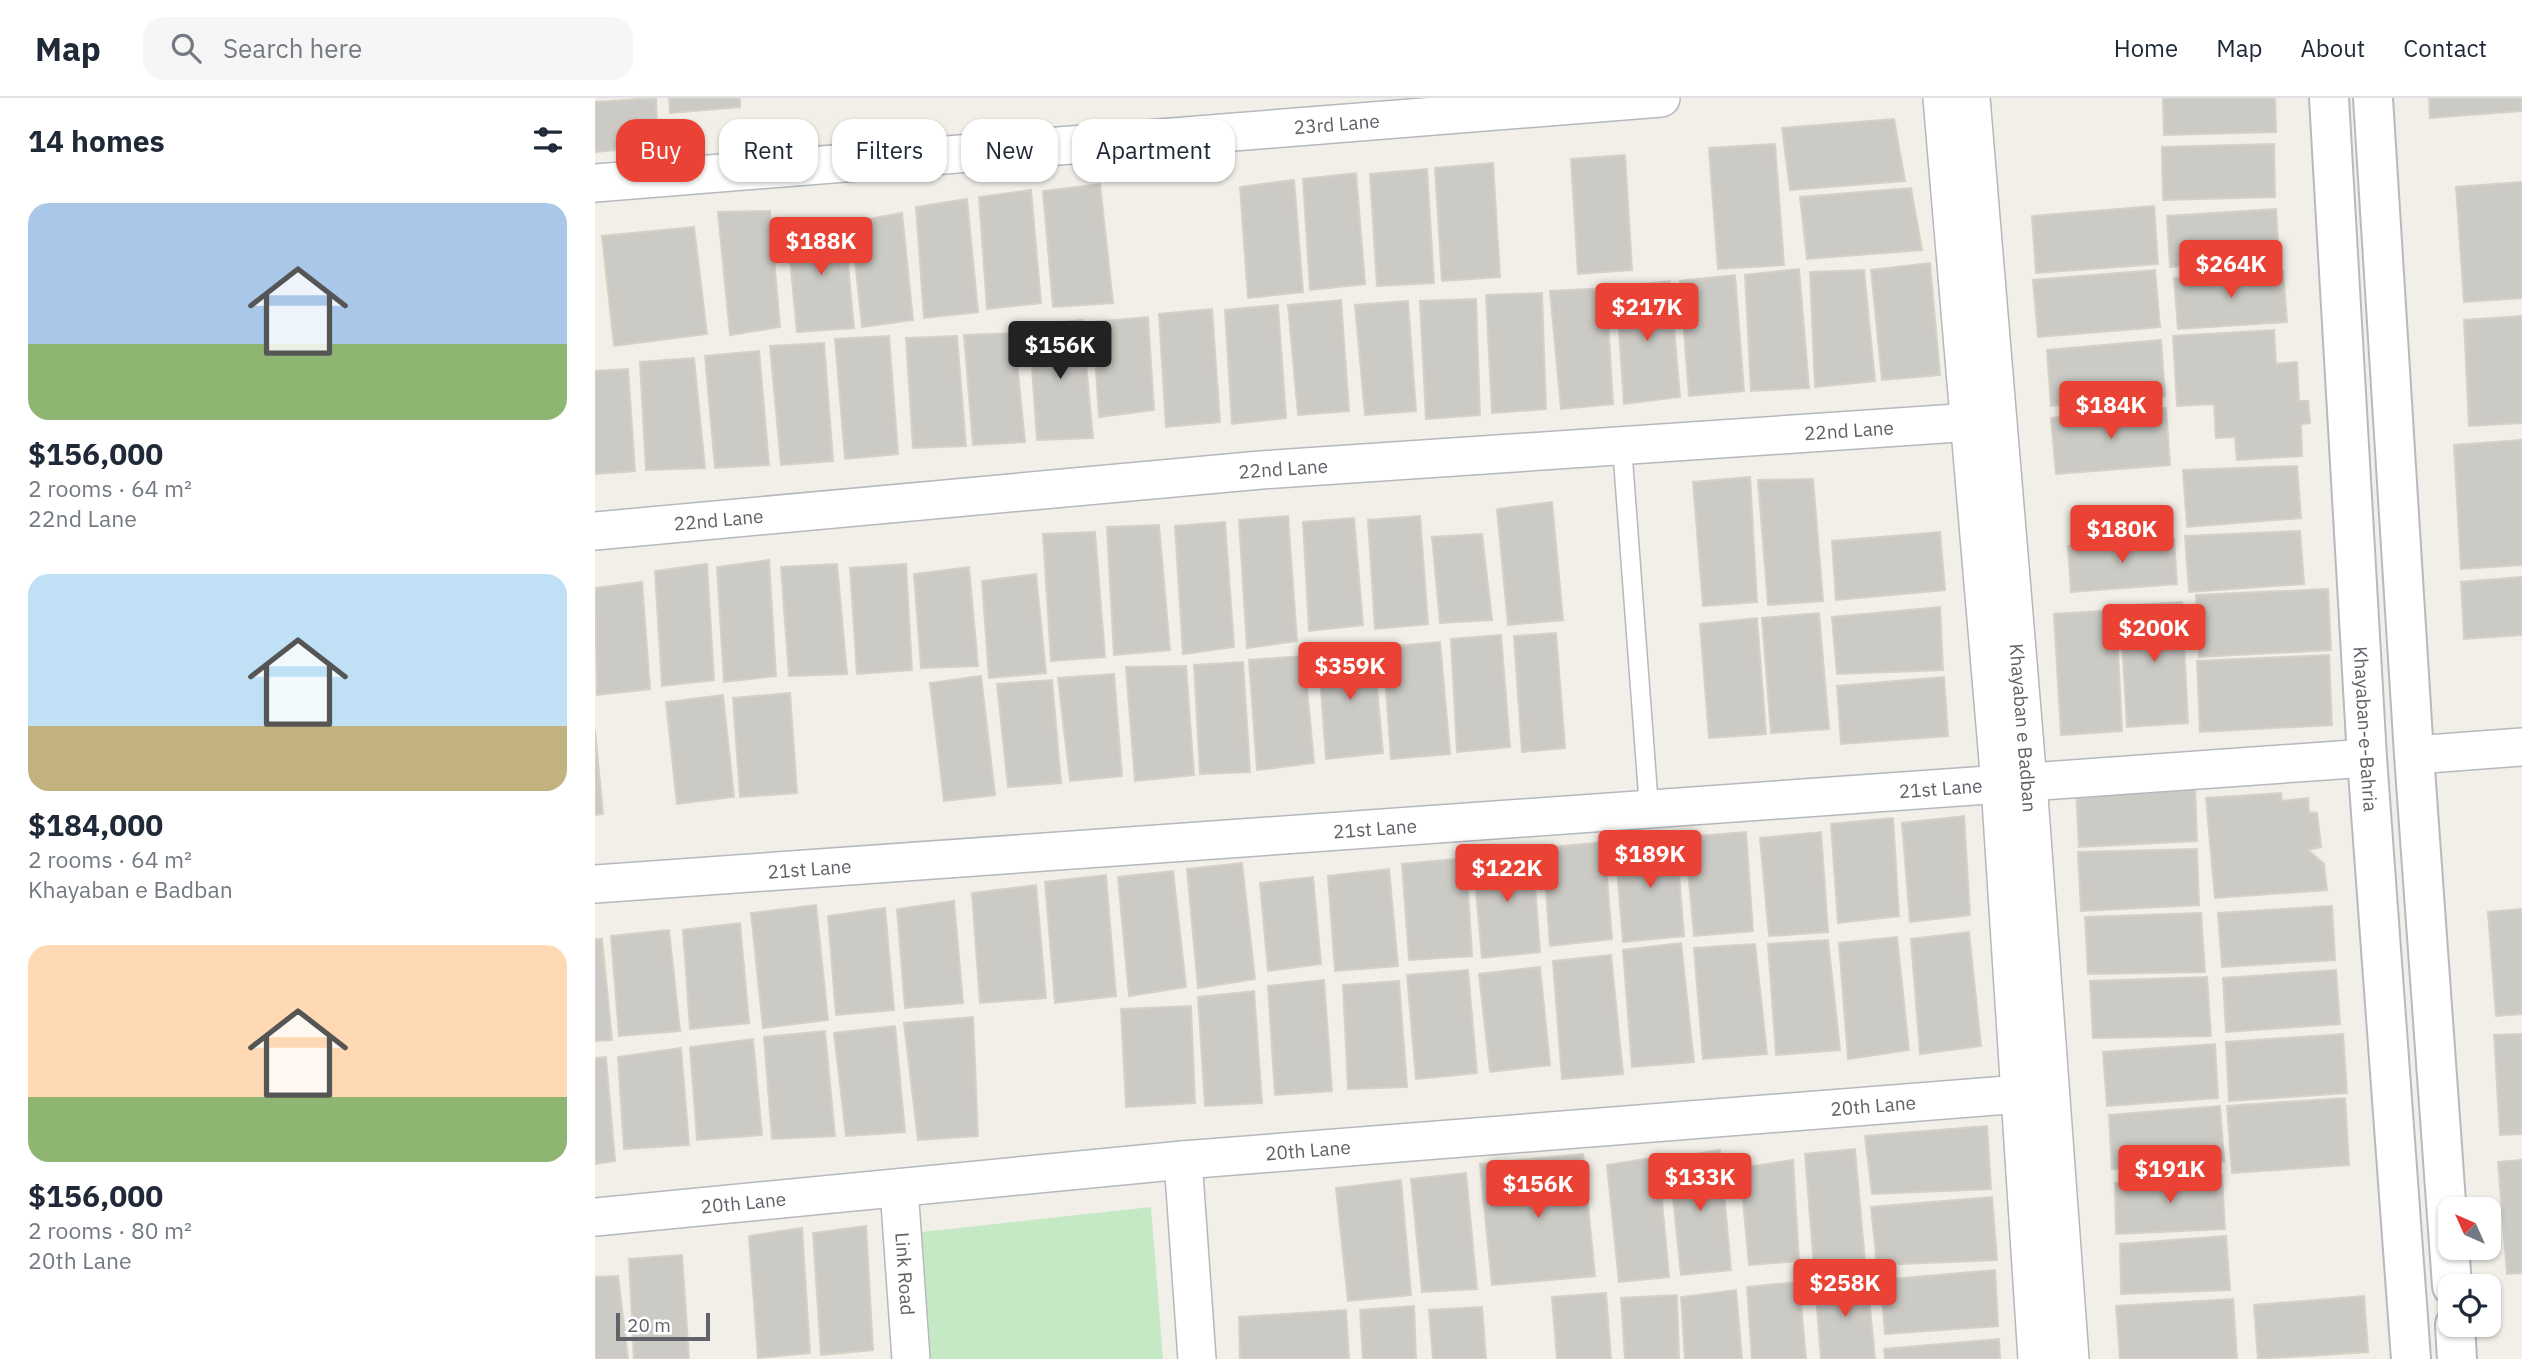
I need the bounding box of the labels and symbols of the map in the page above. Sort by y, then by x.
street label: 23rd Lane [1293,108,1381,139]
pin: $188K [772,218,870,277]
pin: $264K [2182,240,2280,300]
pin: $217K [1598,284,1696,343]
pin: $156K [1011,322,1109,381]
pin: $184K [2062,382,2160,441]
street label: 22nd Lane [1803,415,1895,445]
street label: 22nd Lane [1237,453,1329,484]
street label: 22nd Lane [673,504,764,536]
pin: $180K [2073,505,2171,565]
pin: $200K [2105,604,2203,664]
pin: $359K [1301,642,1399,702]
street label: Khayaban e Badban [2004,642,2042,813]
street label: Khayaban-e-Bahria [2349,646,2383,812]
street label: 21st Lane [1898,773,1983,803]
street label: 21st Lane [1332,814,1418,843]
pin: $189K [1601,830,1699,890]
pin: $122K [1458,844,1556,904]
street label: 21st Lane [767,854,852,884]
street label: 20th Lane [1829,1090,1917,1121]
street label: 20th Lane [1264,1135,1352,1165]
pin: $191K [2121,1146,2219,1205]
pin: $133K [1651,1154,1749,1213]
pin: $156K [1489,1160,1587,1220]
street label: 20th Lane [700,1187,787,1219]
north arrow [2438,1197,2501,1260]
street label: Link Road [890,1231,920,1316]
pin: $258K [1796,1260,1894,1319]
scale bar [616,1310,711,1342]

